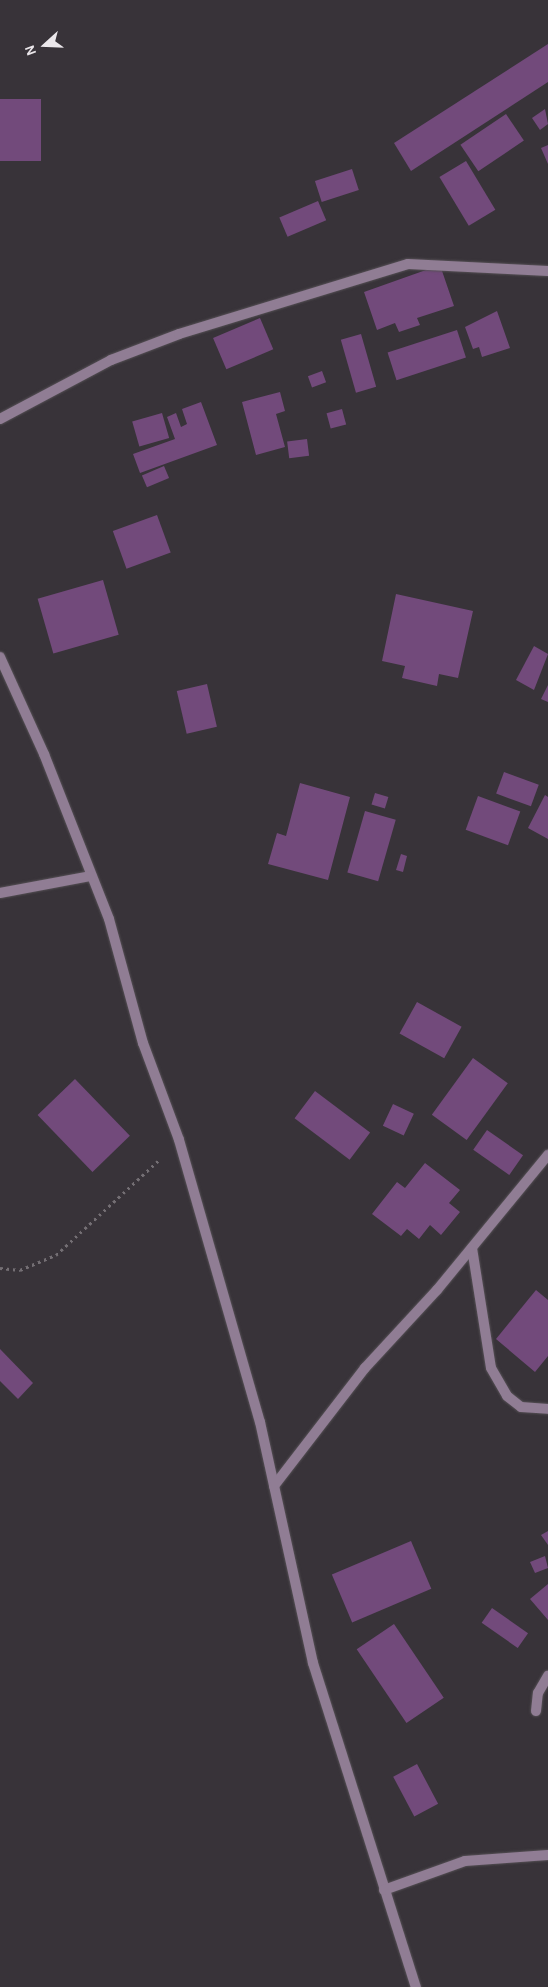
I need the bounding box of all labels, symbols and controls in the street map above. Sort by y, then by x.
north arrow [20,20,70,70]
text: N [21,43,40,58]

